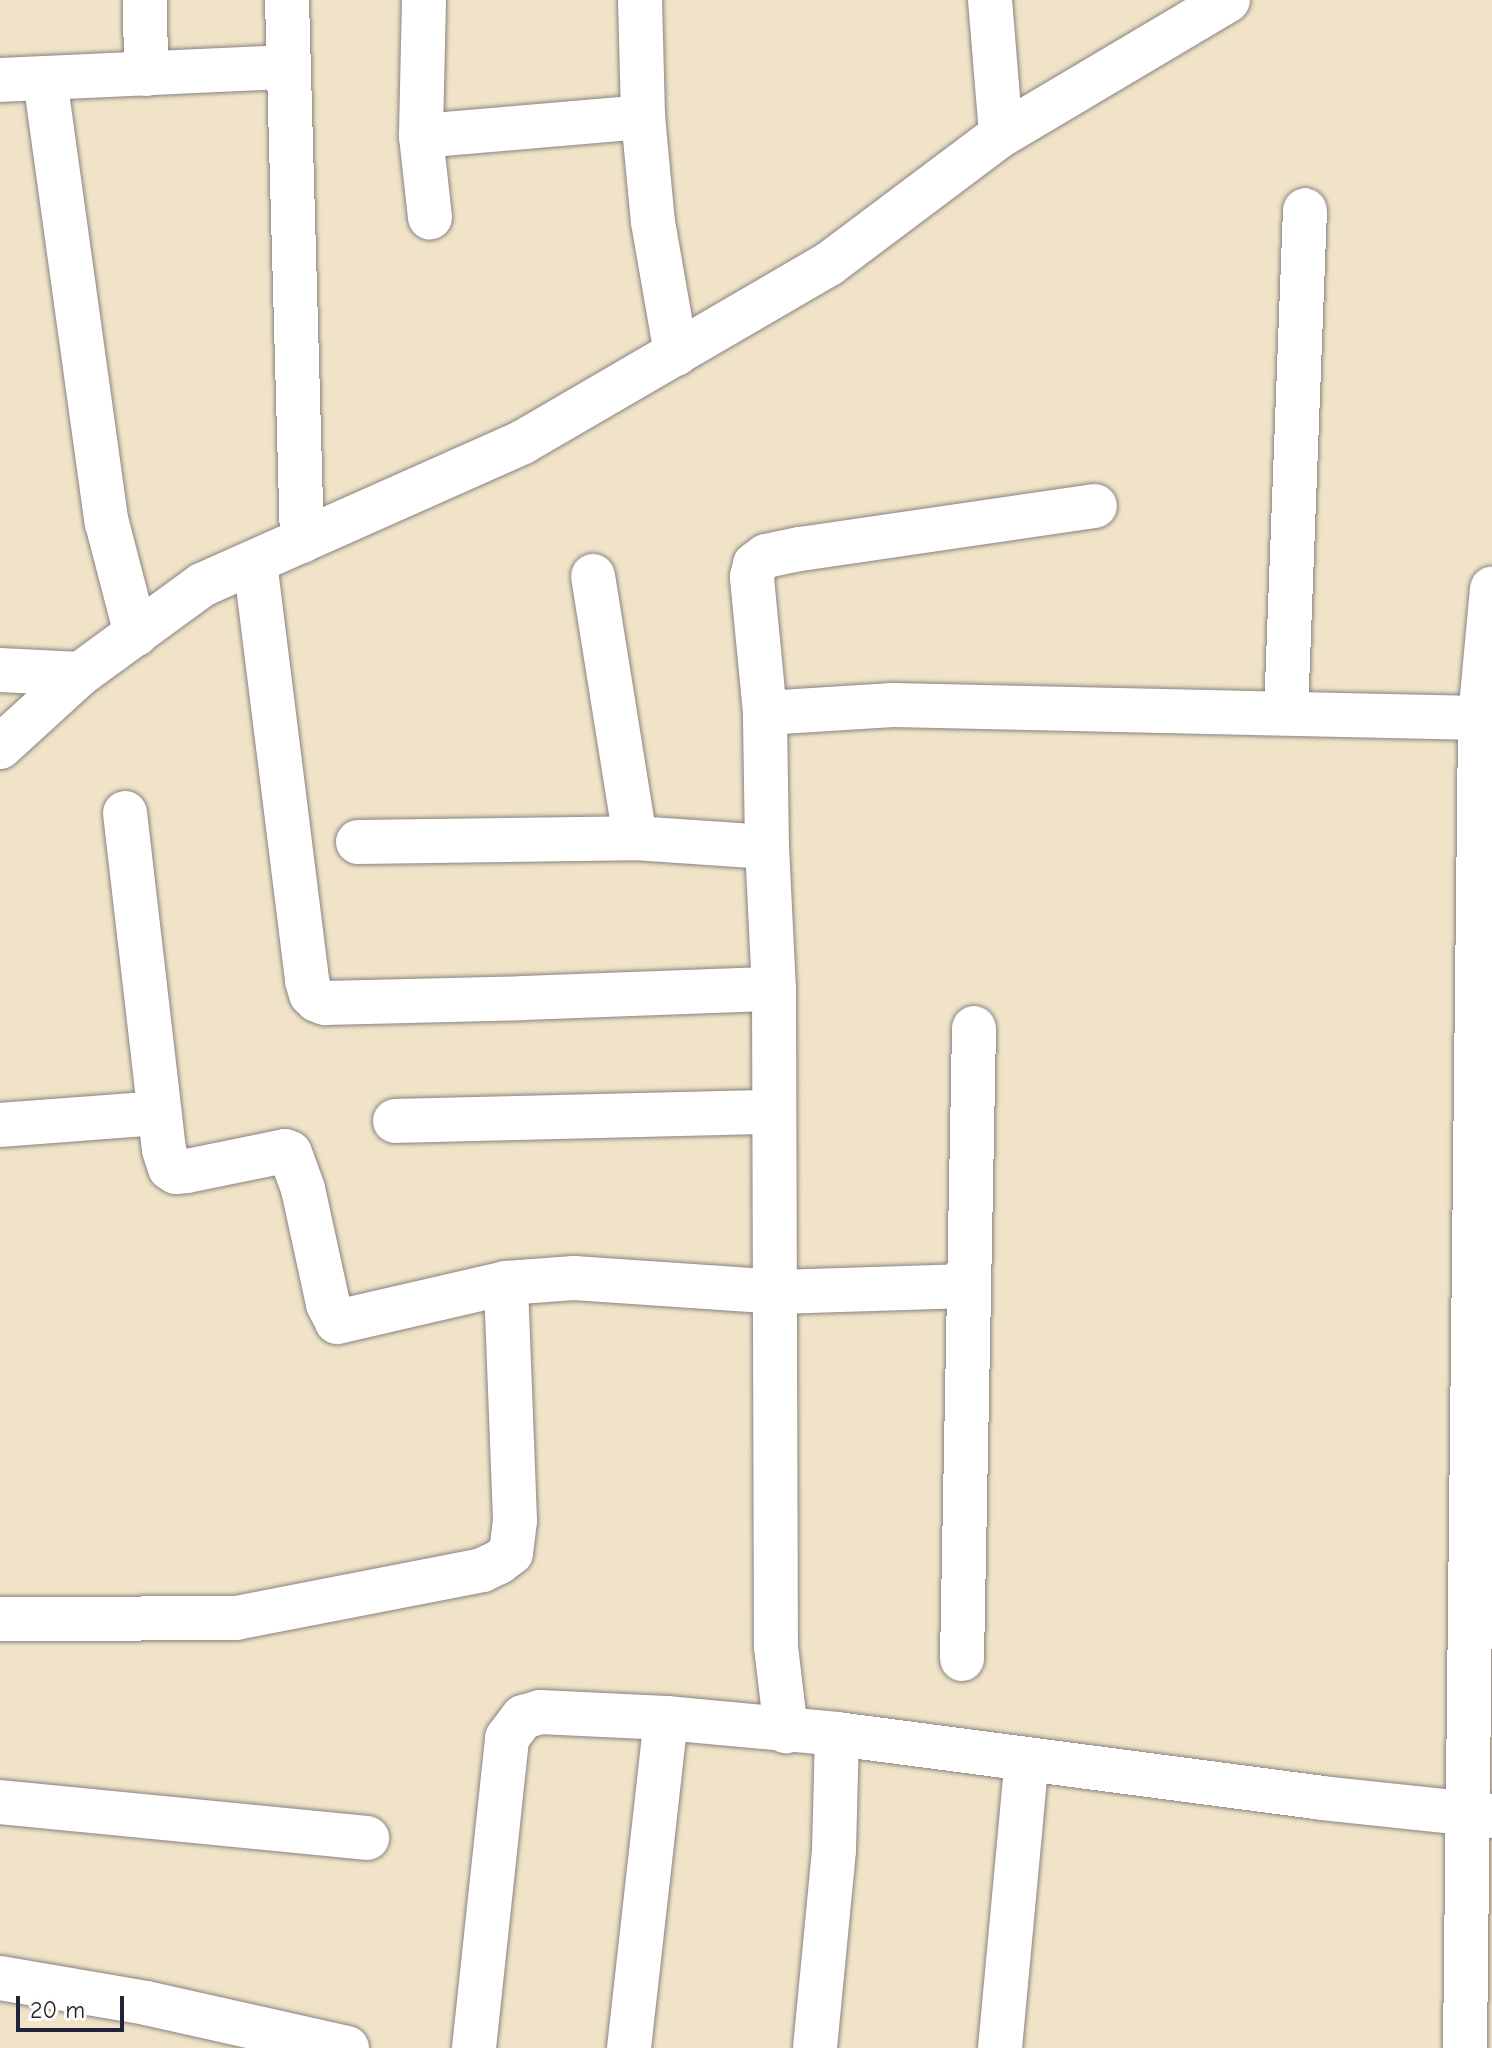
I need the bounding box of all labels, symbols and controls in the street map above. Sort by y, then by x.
scale bar [20,1980,128,2030]
text: 20 m [30,1996,85,2024]

